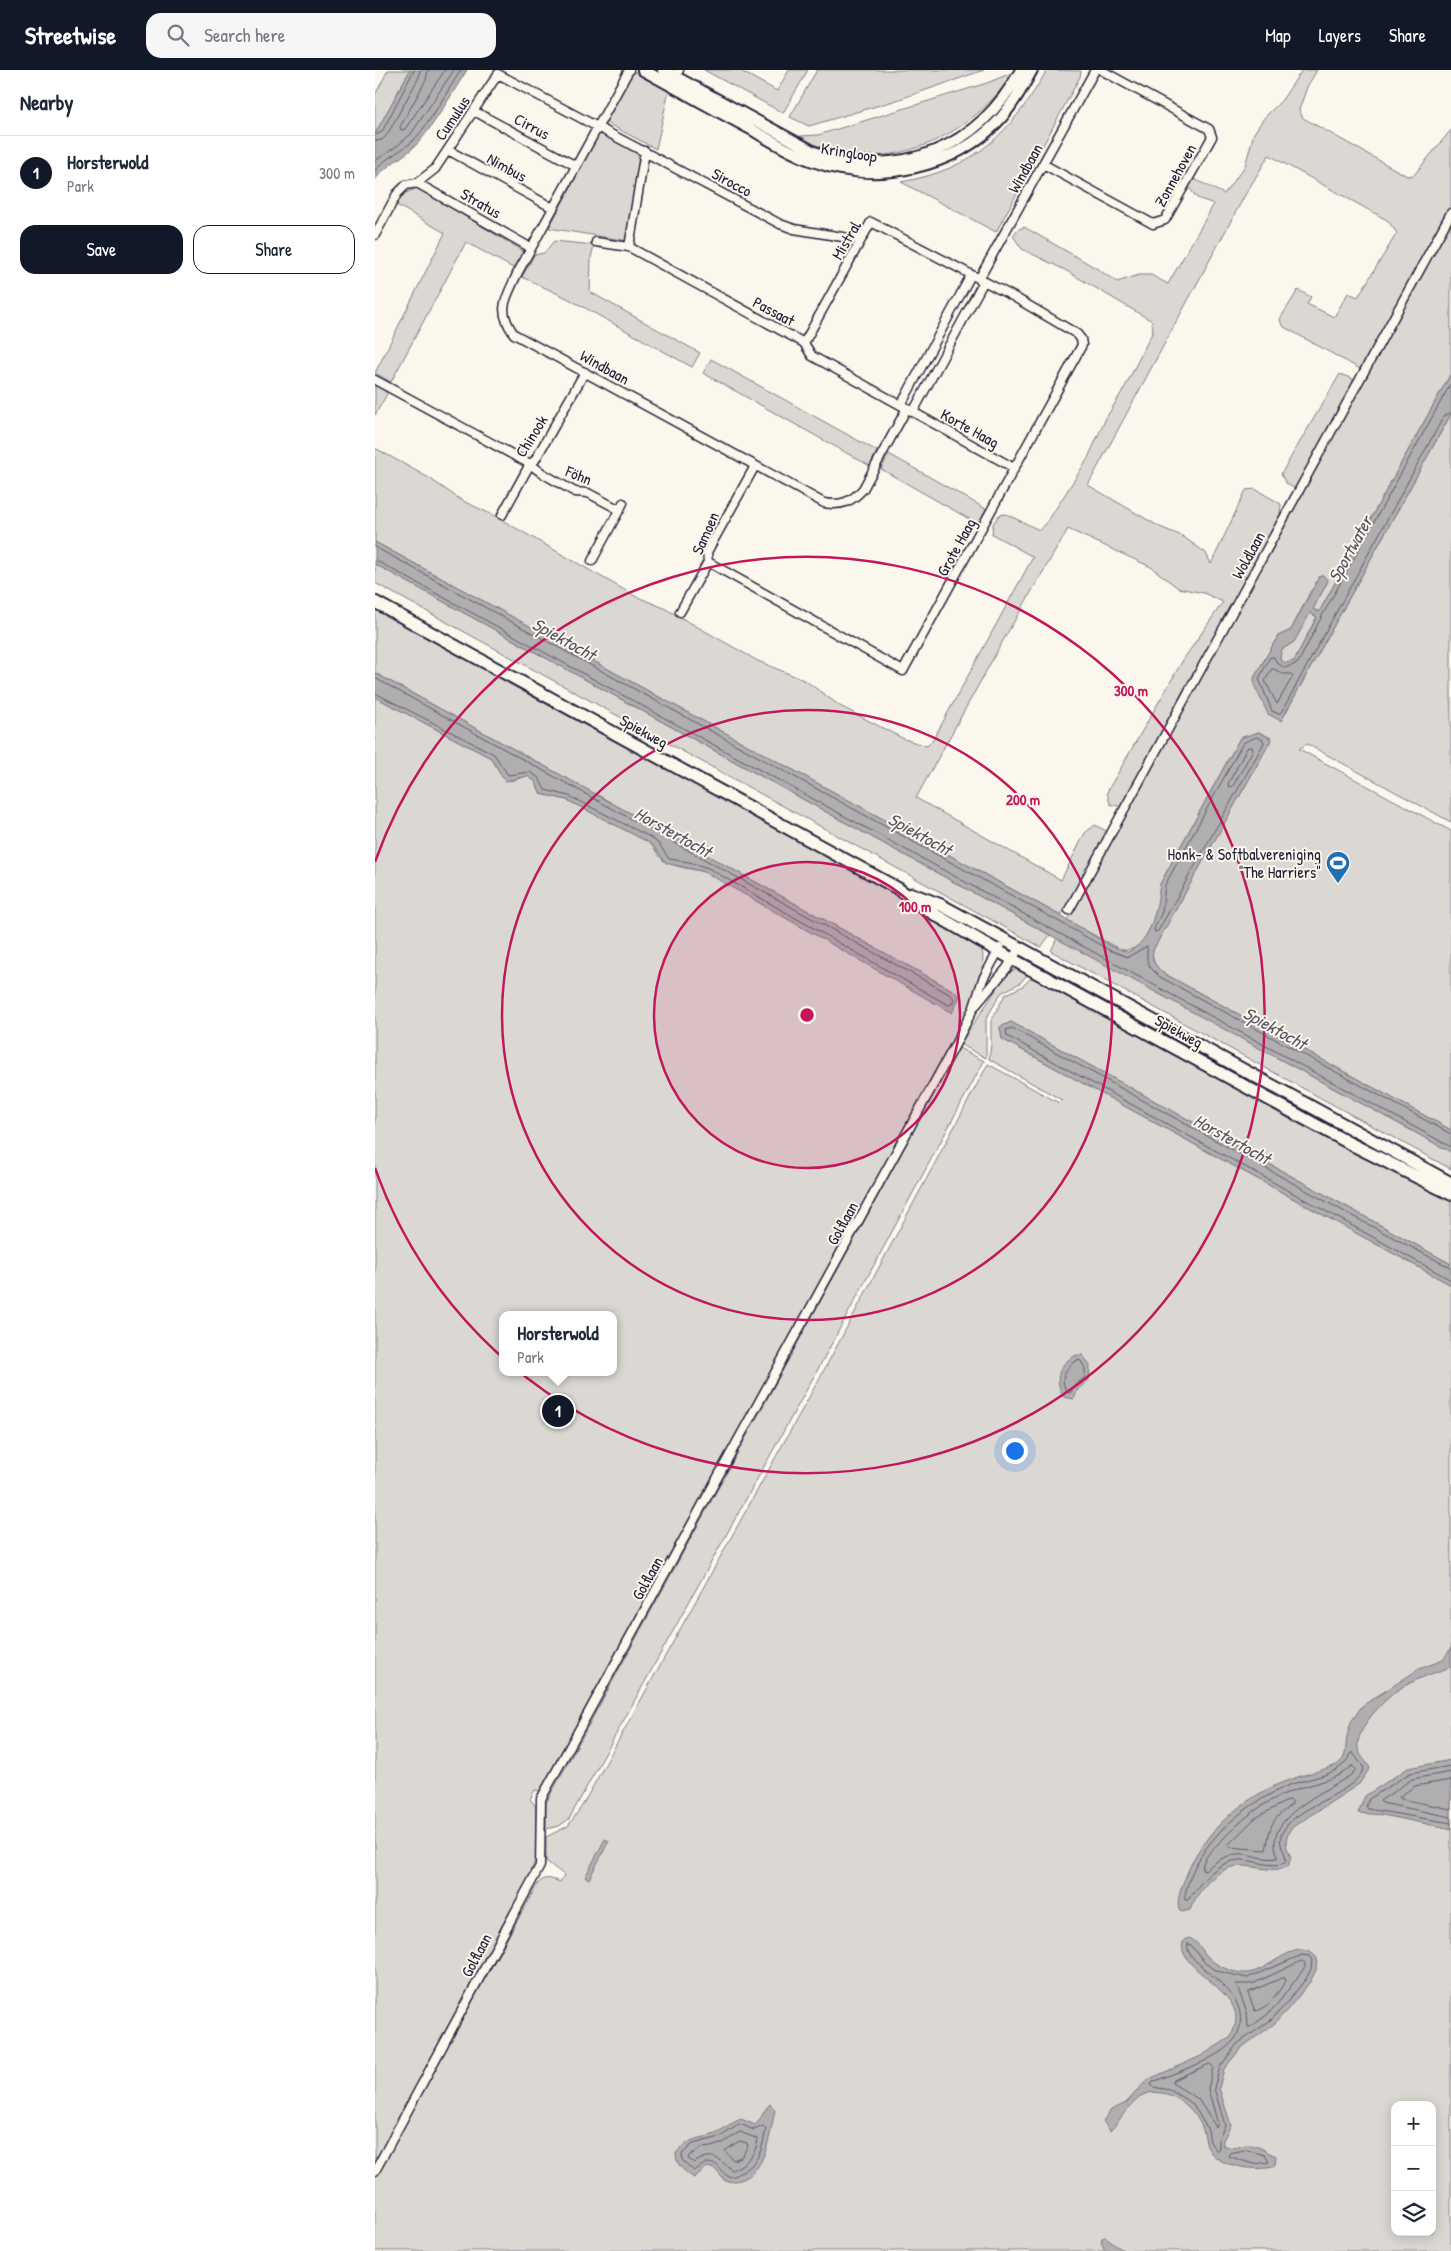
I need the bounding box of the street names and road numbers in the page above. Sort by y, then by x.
street label: Cumulus [429,91,475,145]
street label: Cirrus [510,108,554,144]
street label: Kringloop [819,137,879,167]
street label: Windbaan [1002,139,1048,197]
street label: Zonnehoven [1149,140,1201,210]
street label: Nimbus [483,147,531,187]
street label: Sirocco [708,162,756,202]
street label: Stratus [457,183,505,223]
street label: Mistral [826,216,866,263]
street label: Passaat [749,291,799,331]
street label: Windbaan [576,344,634,390]
street label: Korte Haag [937,403,1003,453]
street label: Chinook [510,410,553,461]
street label: Föhn [562,459,595,490]
street label: Samoen [686,508,724,558]
street label: Grote Haag [931,514,981,580]
street label: Woldlaan [1226,527,1270,583]
street label: Spiekweg [616,709,672,753]
street label: Spiekweg [1151,1009,1207,1053]
street label: Golflaan [821,1197,863,1249]
street label: Golflaan [626,1552,668,1604]
street label: Golflaan [455,1929,497,1981]

